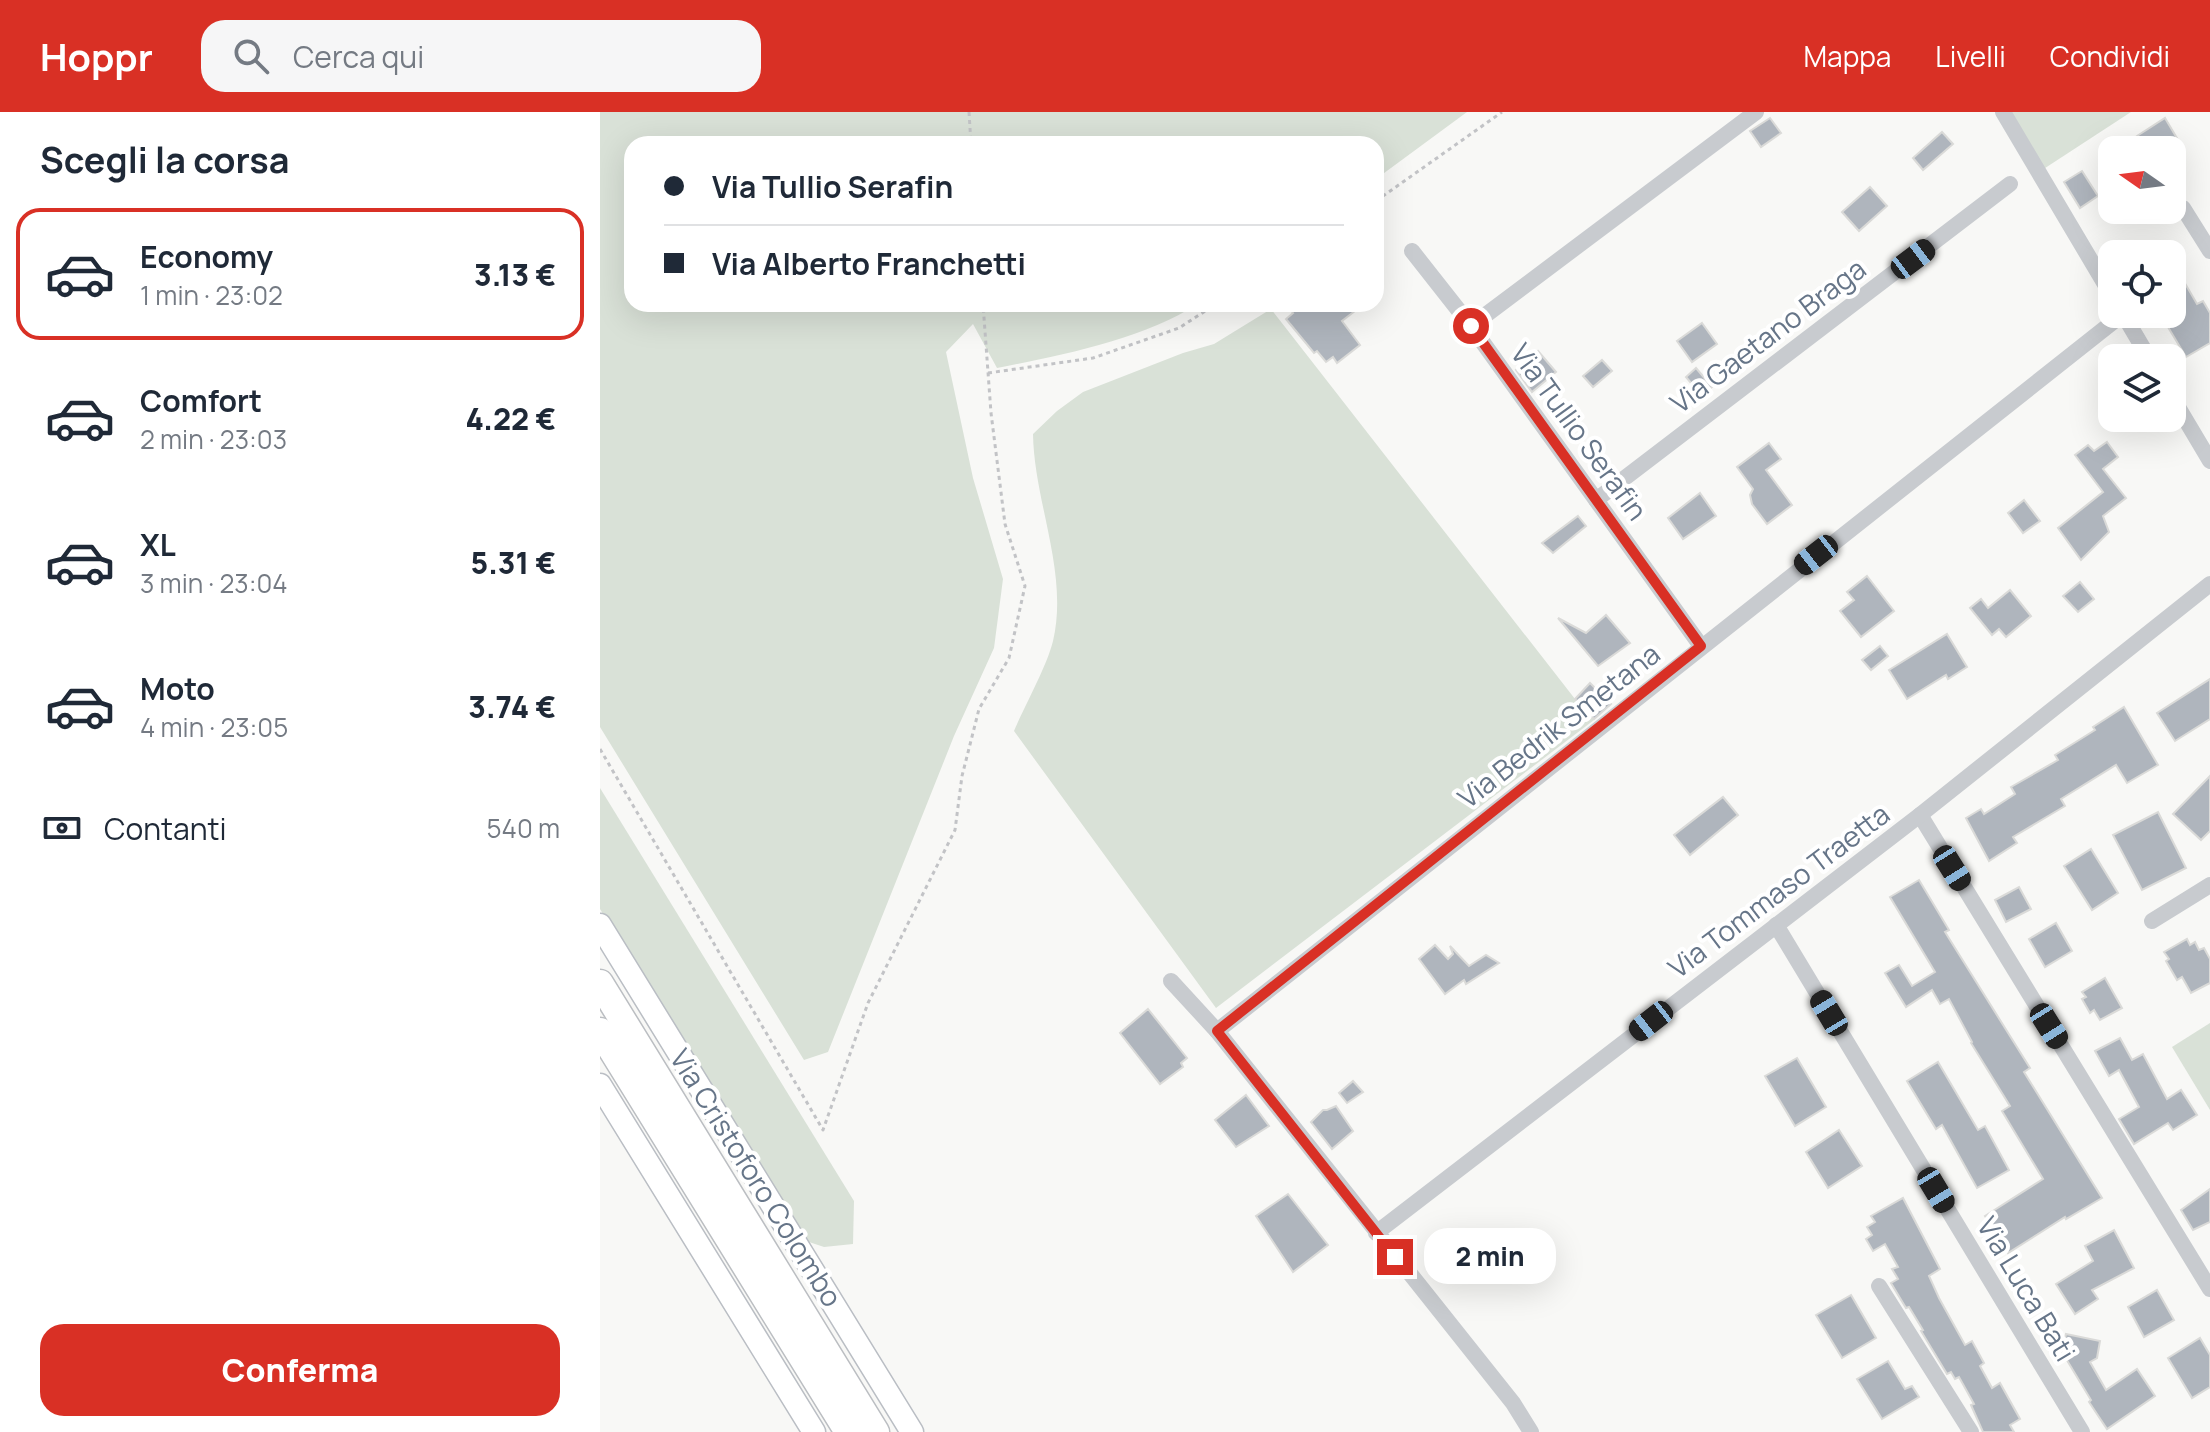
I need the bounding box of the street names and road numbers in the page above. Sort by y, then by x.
street label: Via Gaetano Braga [1662,249,1873,421]
street label: Via Tullio Serafin [1503,335,1657,528]
street label: Via Bedrik Smetana [1450,634,1667,816]
street label: Via Tommaso Traetta [1660,794,1897,986]
street label: Via Cristoforo Colombo [662,1041,852,1314]
street label: Via Luca Bati [1969,1209,2085,1368]

